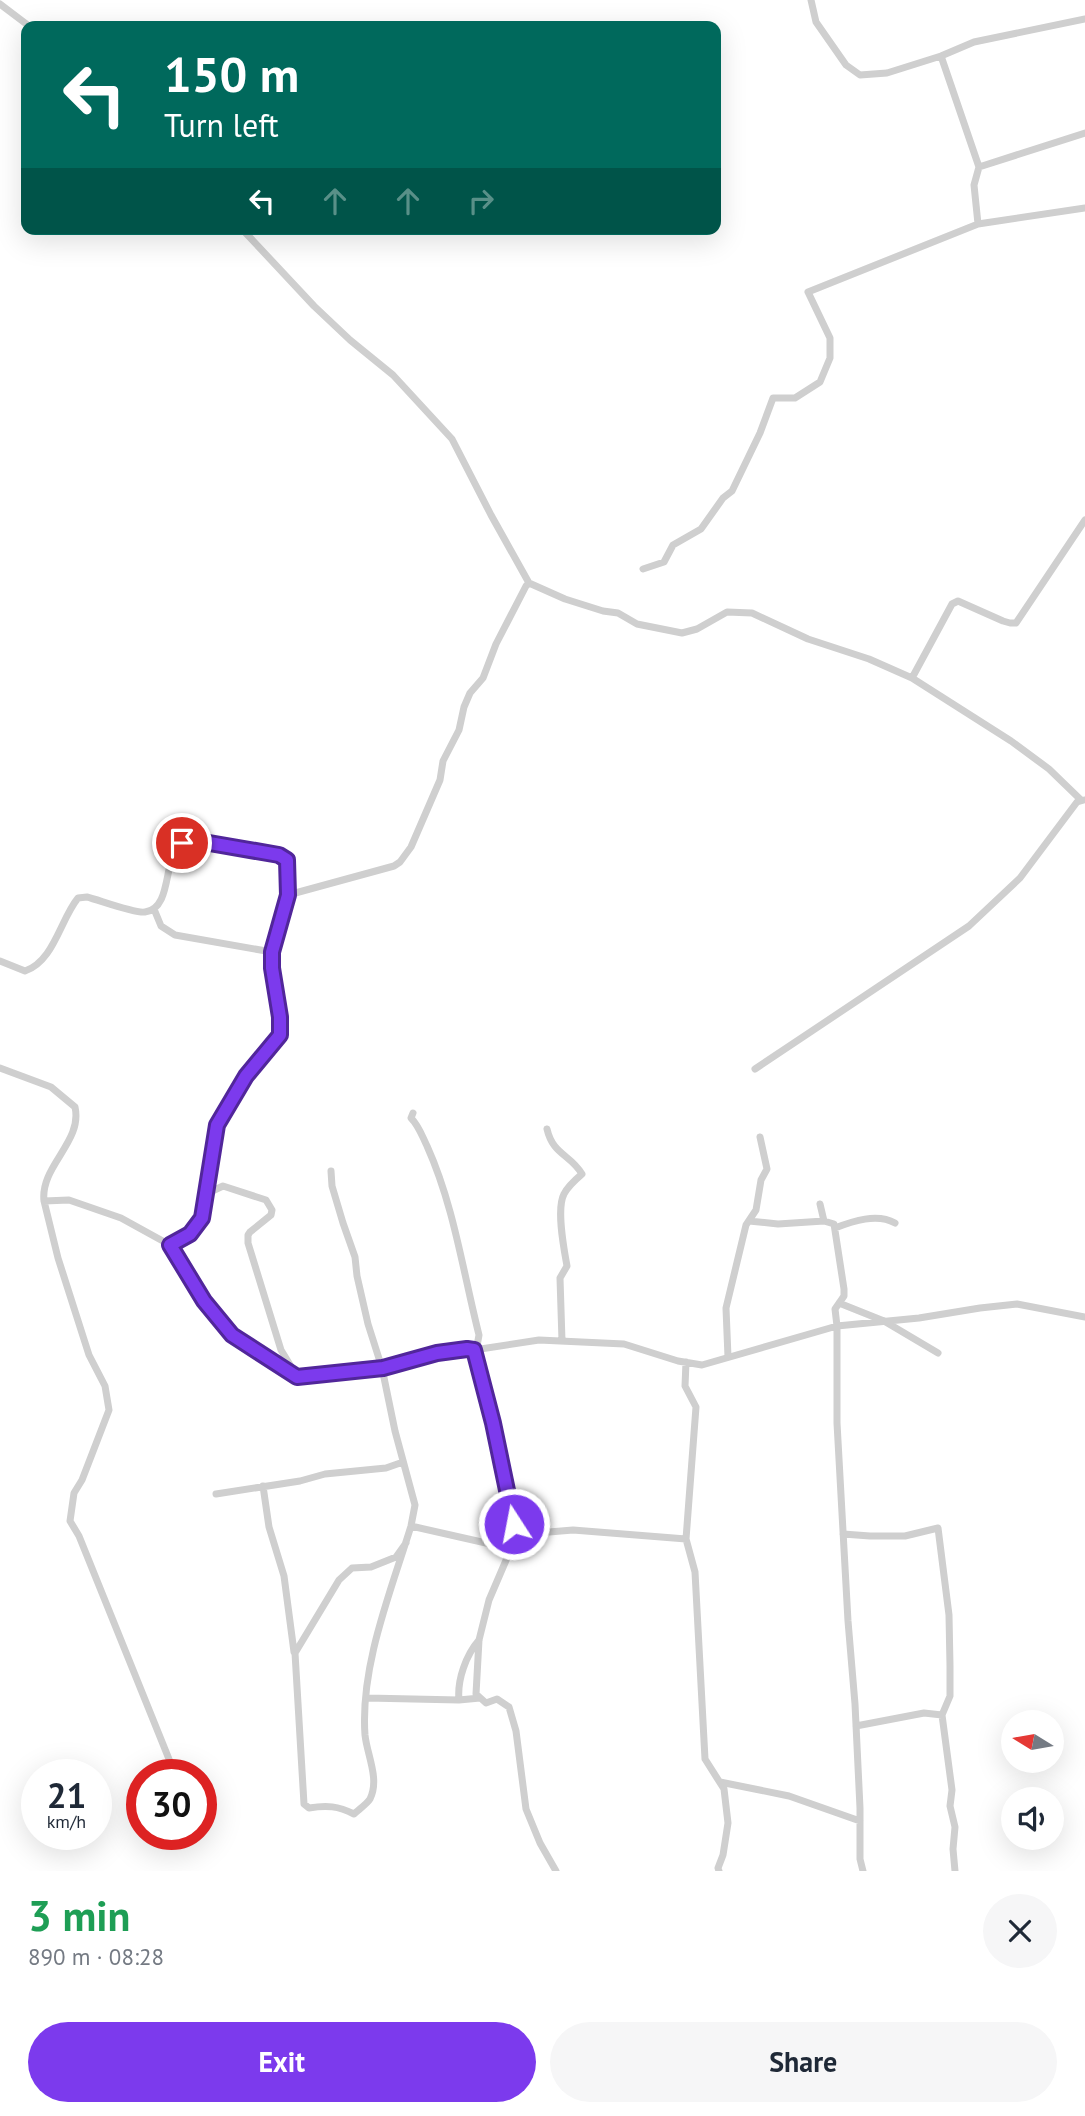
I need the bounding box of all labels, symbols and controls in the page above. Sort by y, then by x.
text: 150 m [164,42,299,106]
icon: left [49,49,140,140]
text: Turn left [164,104,279,146]
icon: left [243,182,281,220]
icon: ahead [316,182,354,220]
icon: ahead [389,182,427,220]
icon: right [462,182,500,220]
pin [152,813,212,873]
icon: arrive [163,824,201,862]
position arrow [477,1487,551,1561]
north arrow [1001,1710,1064,1773]
map controls [1001,1710,1064,1850]
speed limit sign: 30 [126,1759,217,1850]
text: 21 [47,1772,86,1818]
button: sound [1001,1787,1064,1850]
text: km/h [47,1810,86,1833]
text: 3 min [28,1888,130,1943]
button: close [983,1894,1057,1968]
text: 890 m · 08:28 [28,1942,164,1971]
button: Exit [28,2022,536,2102]
button: Share [550,2022,1057,2102]

